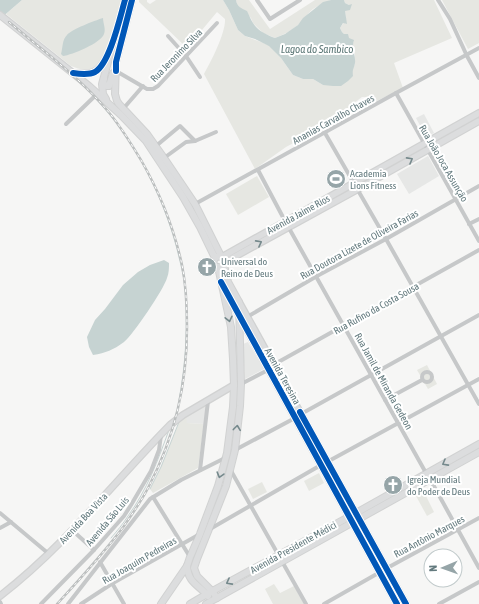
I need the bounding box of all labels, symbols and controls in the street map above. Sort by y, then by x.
street label: Rua Jeronimo Silva [148,26,205,84]
water label: Lagoa do Sambico [281,43,353,55]
street label: Ananias Carvalho Chaves [291,92,376,146]
street label: Rua João Joca Assunção [417,123,470,204]
one-way arrow [406,157,413,165]
sports icon: Academia Lions Fitness [325,168,347,190]
place label: Academia Lions Fitness [350,168,397,191]
street label: Avenida Jaime Rios [265,192,332,236]
street label: Rua Doutora Lizete de Oliveira Farias [298,207,421,282]
one-way arrow [255,240,263,248]
church icon: Universal do Reino de Deus [196,256,218,278]
place label: Universal do Reino de Deus [221,256,273,279]
street label: Rua Rufino da Costa Sousa [332,280,421,337]
one-way arrow [225,316,233,322]
street label: Rua Jamil de Miranda Gedeon [352,331,415,431]
street label: Avenida Teresina [263,346,303,407]
one-way arrow [232,425,241,431]
one-way arrow [442,458,449,465]
one-way arrow [217,472,225,479]
church icon: Igreja Mundial do Poder de Deus [382,474,404,496]
place label: Igreja Mundial do Poder de Deus [407,474,471,497]
street label: Avenida Boa Vista [57,491,110,546]
street label: Avenida São Luis [84,494,131,548]
street label: Rua Antônio Marques [392,513,467,560]
street label: Avenida Presidente Médici [248,519,338,576]
street label: Rua Joaquim Pedreiras [100,535,179,586]
north arrow [423,548,463,588]
text: N [427,565,439,572]
one-way arrow [226,578,233,585]

